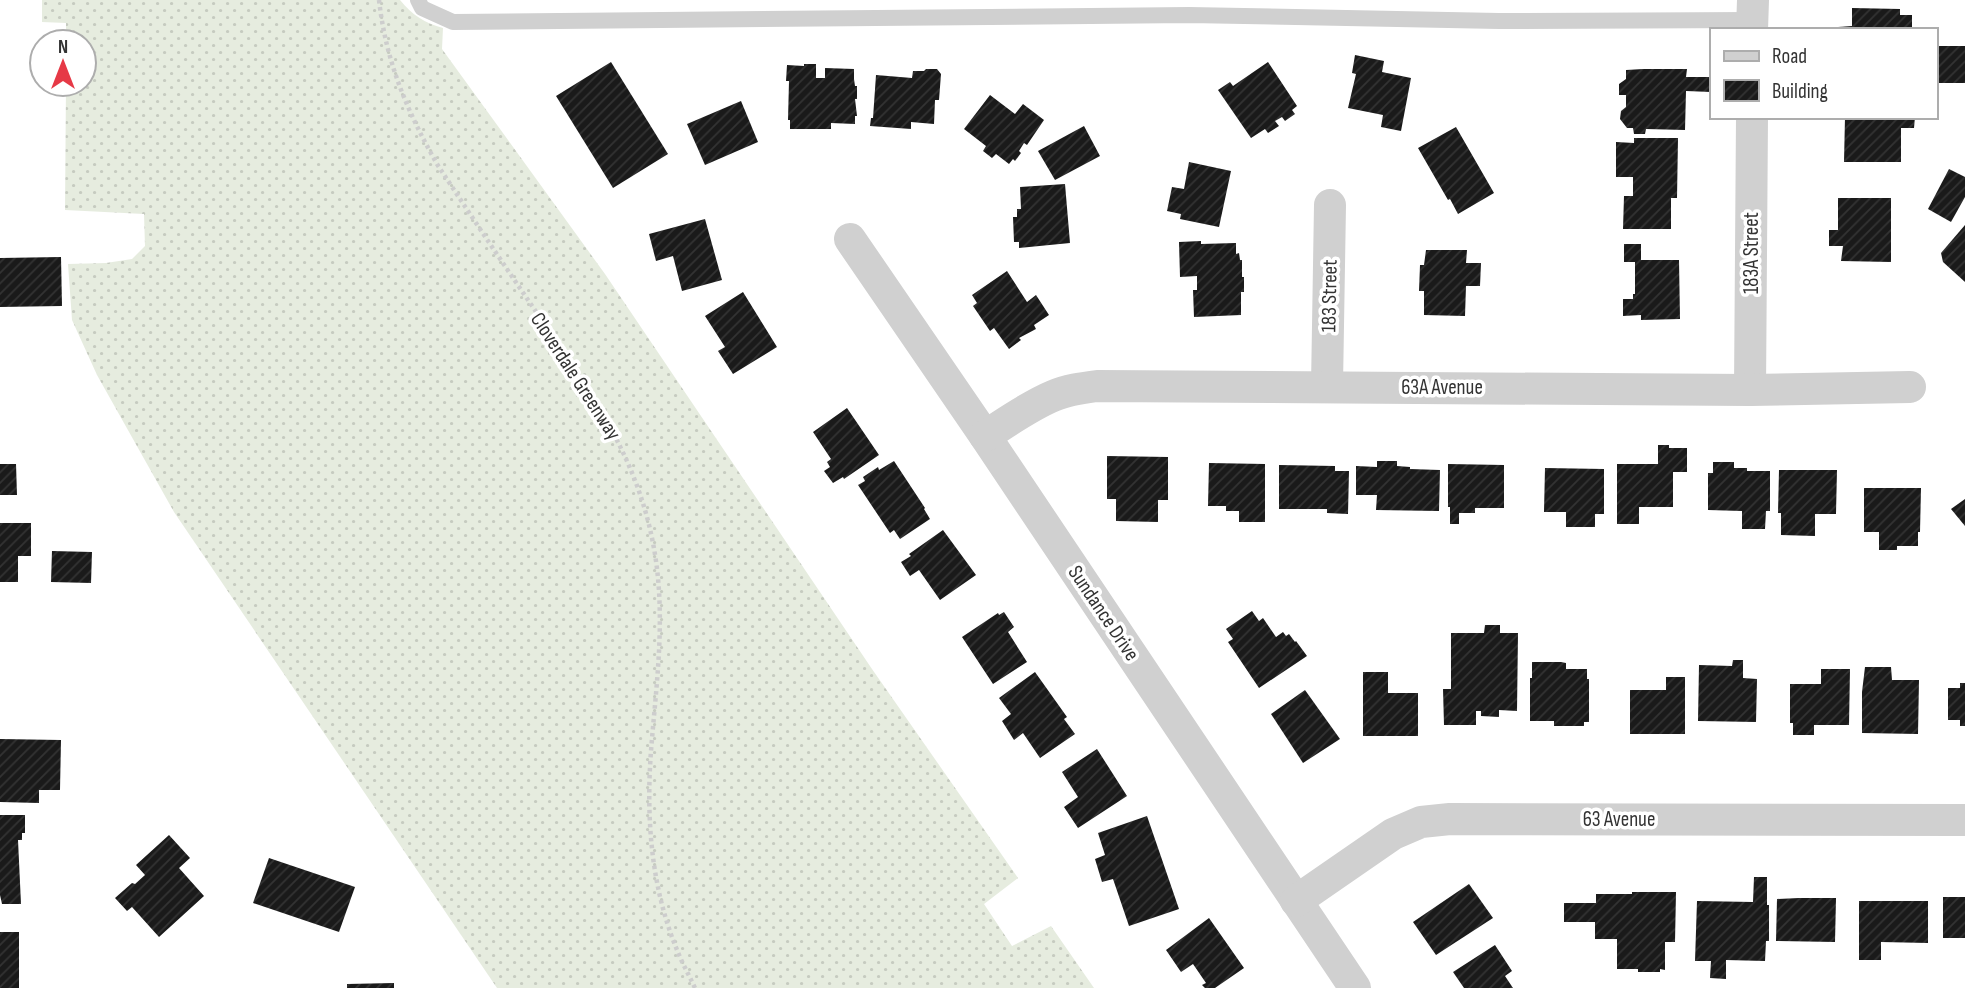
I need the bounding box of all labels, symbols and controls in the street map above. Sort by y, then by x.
north arrow [28,28,98,98]
legend [1710,28,1937,119]
text: N [58,36,68,59]
text: Road [1772,44,1807,69]
text: Building [1772,79,1828,104]
street label: 183A Street [1739,212,1764,294]
street label: 183 Street [1316,259,1343,333]
street label: Cloverdale Greenway [525,308,626,445]
street label: 63A Avenue [1401,375,1483,400]
street label: Sundance Drive [1063,561,1145,666]
street label: 63 Avenue [1583,807,1655,832]

